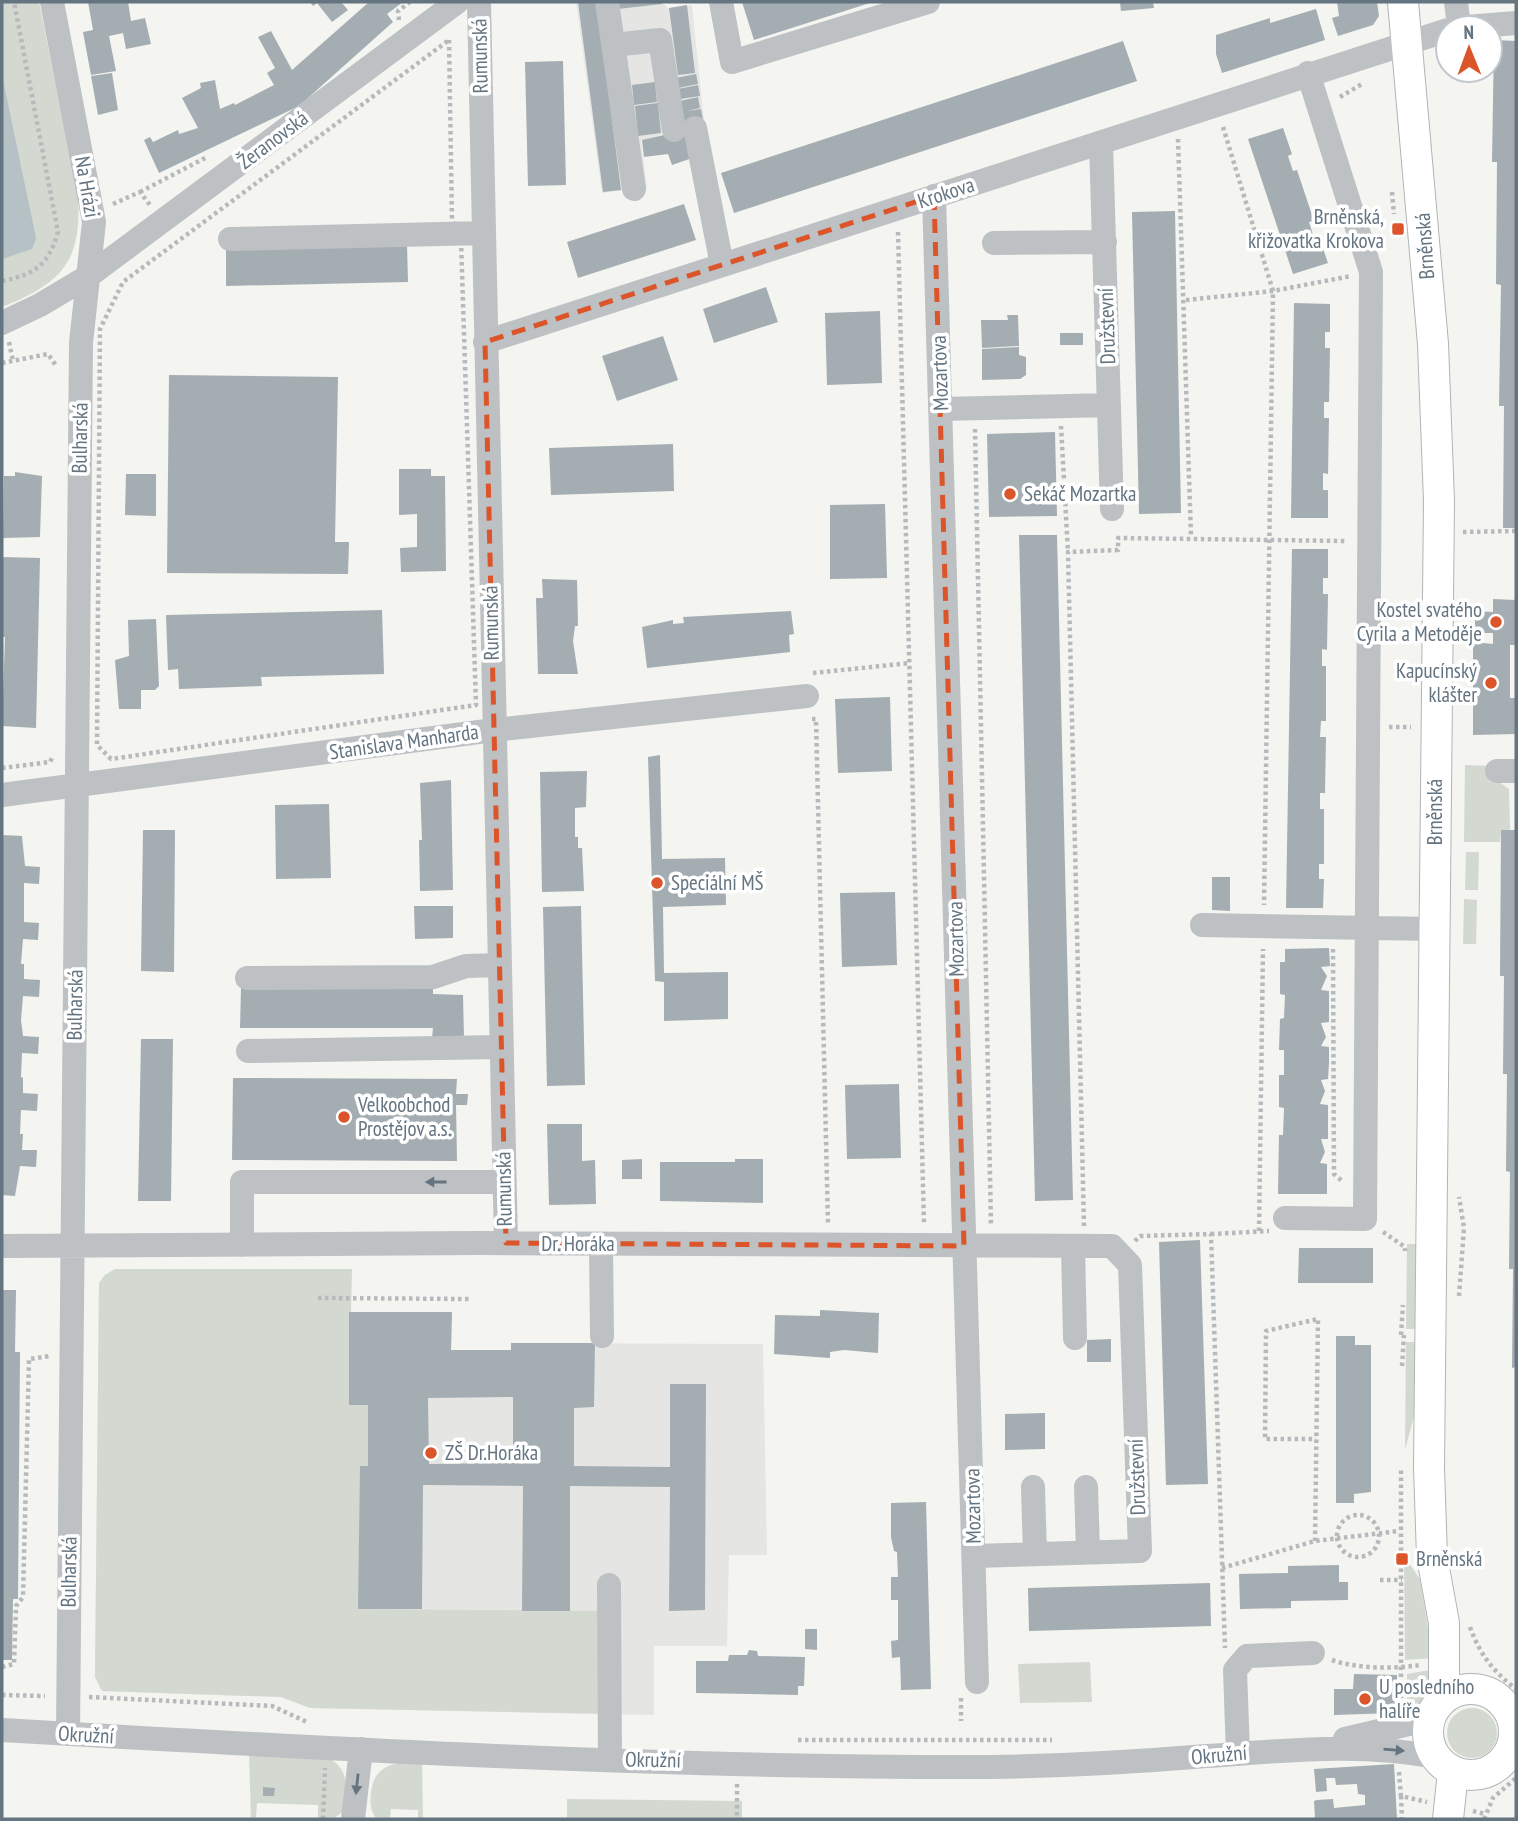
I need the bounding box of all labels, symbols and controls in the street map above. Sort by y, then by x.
north arrow [1434,14,1504,84]
street label: Rumunská [465,18,494,94]
text: N [1463,20,1474,44]
street label: Žeranovská [232,104,313,175]
street label: Na Hrázi [69,154,106,220]
street label: Krokova [914,171,978,214]
place label: Brněnská, křižovatka Krokova [1248,203,1384,254]
street label: Brněnská [1409,212,1440,280]
marker: Brněnská, křižovatka Krokova [1390,221,1406,237]
street label: Družstevní [1092,287,1121,365]
street label: Mozartova [925,335,954,411]
street label: Bulharská [65,402,94,474]
place label: Sekáč Mozartka [1024,480,1136,507]
marker: Sekáč Mozartka [1002,486,1018,502]
street label: Rumunská [476,585,505,661]
place label: Kostel svatého Cyrila a Metoděje [1357,596,1482,647]
marker: Kostel svatého Cyrila a Metoděje [1488,614,1504,630]
place label: Kapucínský klášter [1396,657,1477,708]
marker: Kapucínský klášter [1483,675,1499,691]
street label: Stanislava Manharda [328,718,480,765]
street label: Brněnská [1421,779,1448,845]
place label: Speciální MŠ [671,869,764,896]
marker: Speciální MŠ [649,875,665,891]
street label: Mozartova [941,901,970,977]
street label: Bulharská [60,969,89,1041]
place label: Velkoobchod Prostějov a.s. [357,1091,451,1142]
marker: Velkoobchod Prostějov a.s. [336,1109,352,1125]
street label: Rumunská [489,1151,518,1227]
one-way arrow [425,1176,447,1188]
street label: Dr. Horáka [541,1230,615,1257]
street label: Družstevní [1122,1438,1151,1516]
place label: ZŠ Dr.Horáka [445,1439,538,1466]
marker: ZŠ Dr.Horáka [423,1445,439,1461]
street label: Mozartova [958,1468,987,1544]
street label: Bulharská [54,1536,83,1608]
place label: Brněnská [1416,1545,1482,1572]
marker: Brněnská [1394,1551,1410,1567]
place label: U posledního halíře [1379,1673,1474,1724]
marker: U posledního halíře [1357,1691,1373,1707]
street label: Okružní [57,1720,115,1749]
street label: Okružní [1190,1739,1248,1770]
one-way arrow [1383,1745,1405,1756]
street label: Okružní [625,1746,682,1773]
one-way arrow [352,1773,363,1795]

